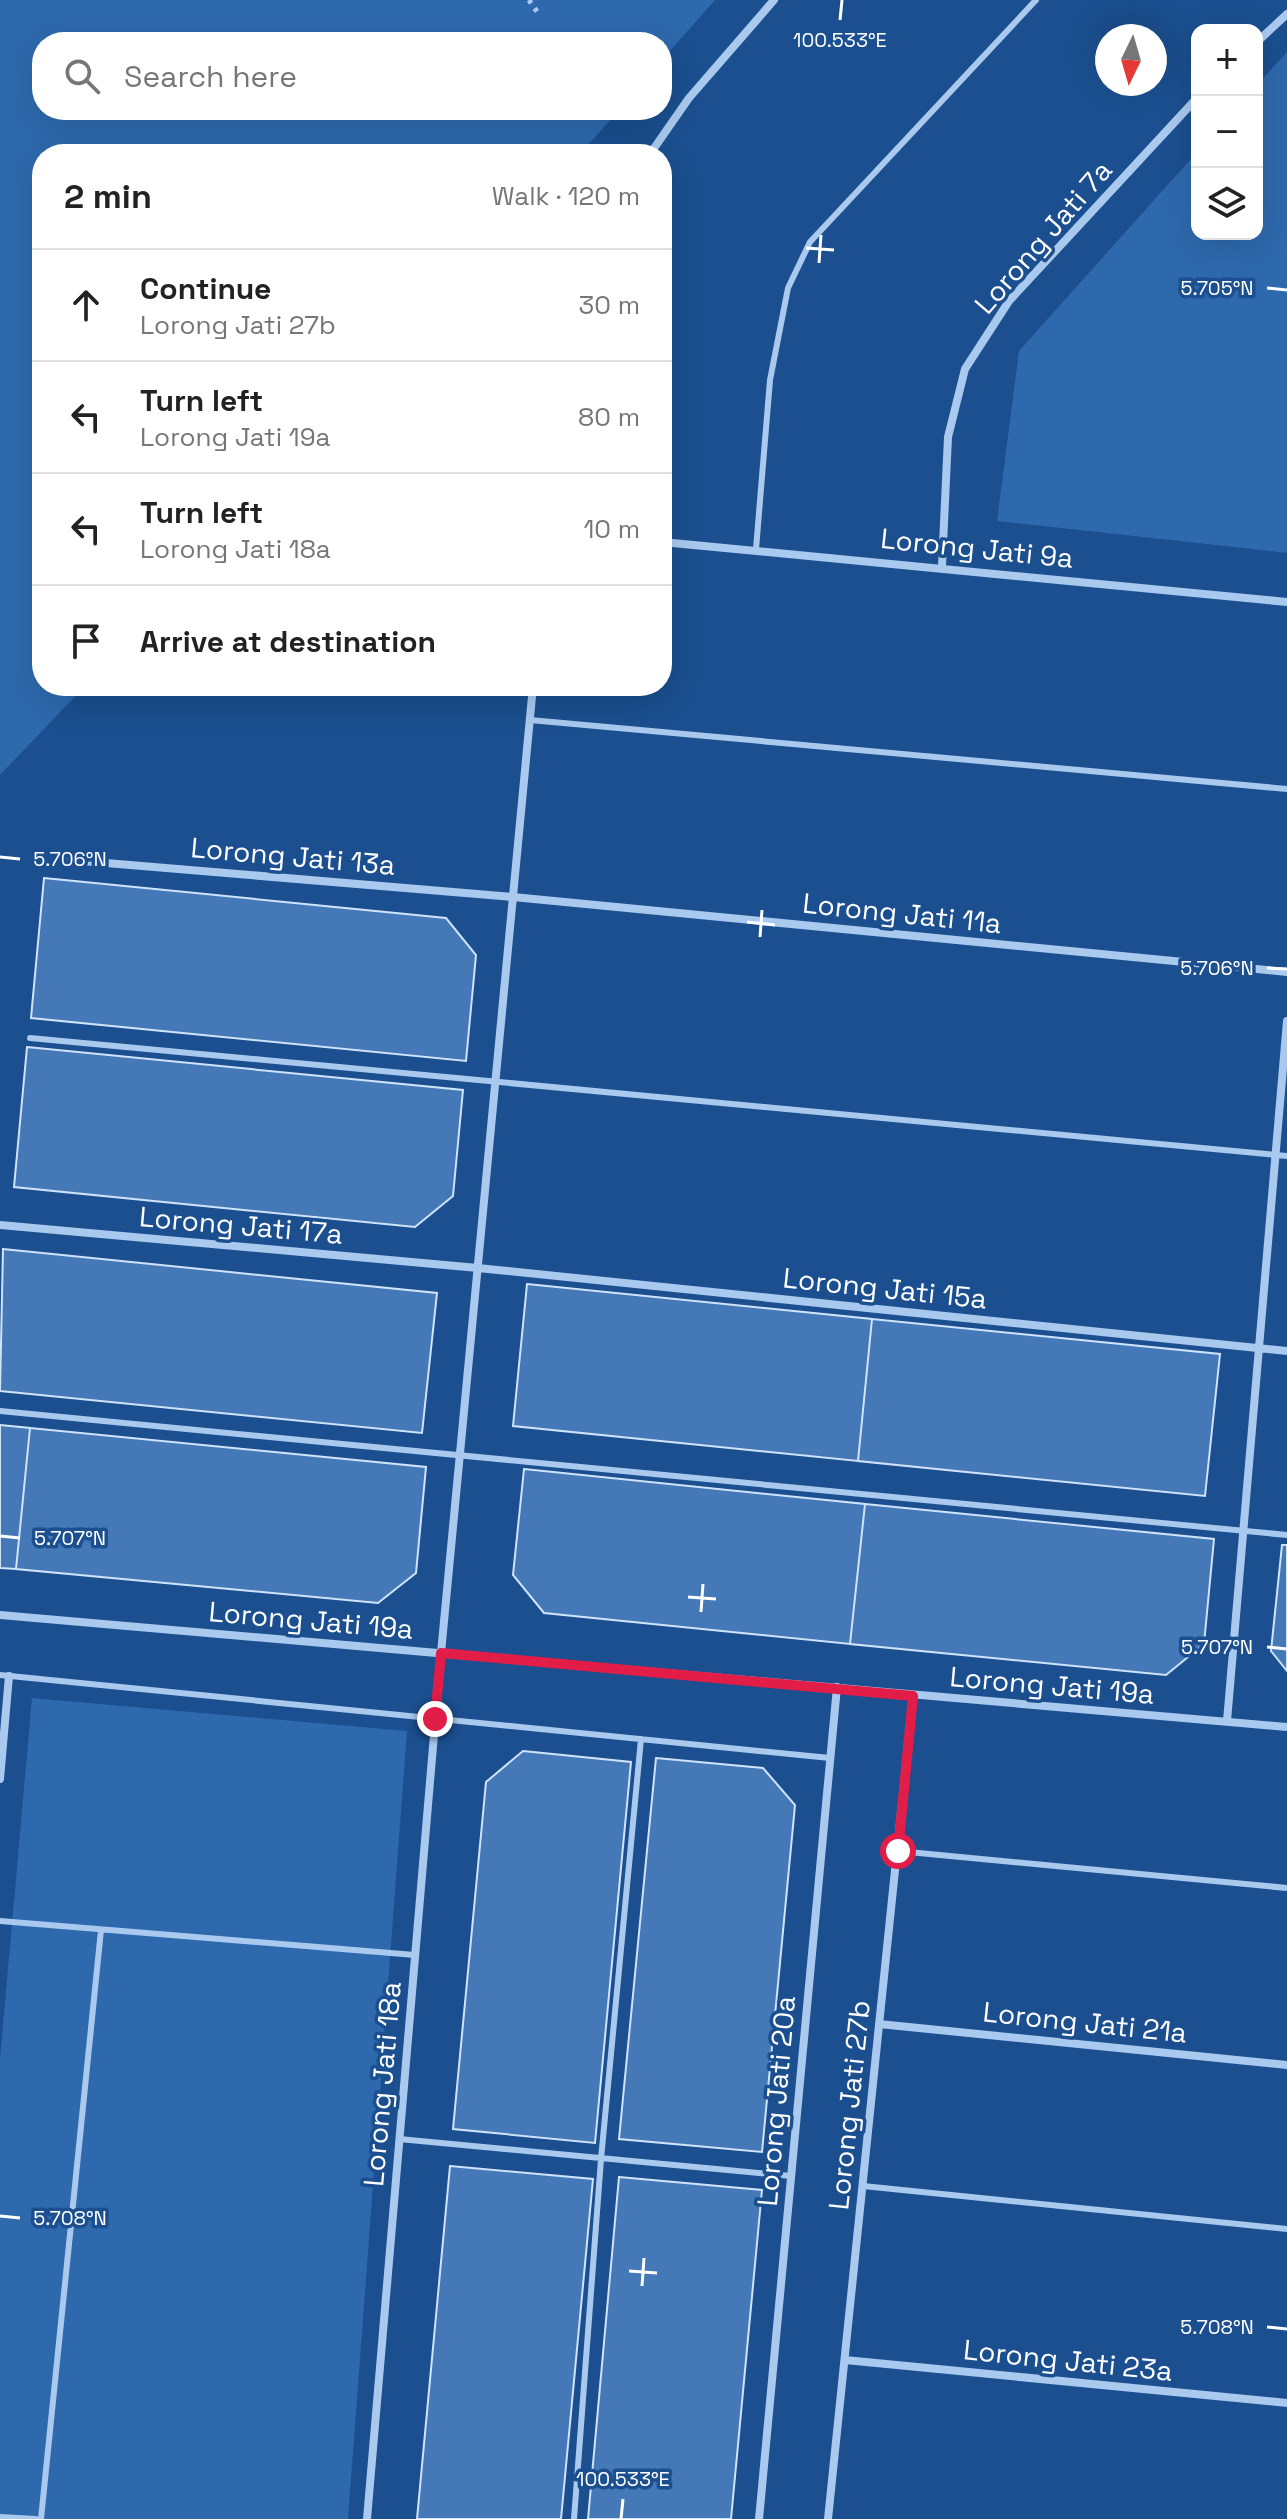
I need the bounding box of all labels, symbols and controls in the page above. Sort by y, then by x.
north arrow [1095,24,1167,96]
map controls [1191,24,1263,240]
button: + [1191,24,1263,96]
text: 100.533°E [793,27,887,53]
search box [32,32,672,120]
icon: search [60,54,104,98]
text: Search here [124,57,297,96]
button: − [1191,96,1263,168]
street label: Lorong Jati 7a [966,153,1120,321]
button: layers [1191,168,1263,240]
text: 2 min [64,175,152,218]
text: Walk · 120 m [492,179,640,213]
text: Continue [140,269,271,308]
text: 5.705°N [1180,275,1254,301]
icon: ahead [64,283,108,327]
text: 30 m [579,288,640,322]
text: Lorong Jati 27b [140,308,336,342]
text: Turn left [140,381,263,420]
icon: left [64,395,108,439]
text: 80 m [578,400,640,434]
text: Lorong Jati 19a [140,420,331,454]
text: Turn left [140,493,263,532]
icon: left [64,507,108,551]
text: 10 m [583,512,640,546]
street label: Lorong Jati 9a [879,520,1075,576]
text: Lorong Jati 18a [140,532,331,566]
icon: arrive [64,619,108,663]
text: Arrive at destination [140,622,436,661]
street label: Lorong Jati 13a [189,829,397,883]
text: 5.706°N [33,846,107,872]
street label: Lorong Jati 11a [801,885,1003,941]
text: 5.706°N [1180,955,1254,981]
street label: Lorong Jati 17a [138,1198,344,1252]
street label: Lorong Jati 15a [781,1259,989,1317]
text: 5.707°N [34,1525,106,1551]
street label: Lorong Jati 19a [207,1593,415,1647]
text: 5.707°N [1181,1634,1253,1660]
street label: Lorong Jati 19a [948,1658,1156,1712]
route end [417,1701,453,1737]
route start [880,1833,916,1869]
street label: Lorong Jati 18a [355,1980,409,2188]
street label: Lorong Jati 21a [981,1993,1189,2051]
street label: Lorong Jati 20a [749,1994,803,2208]
street label: Lorong Jati 27b [820,1998,878,2212]
text: 5.708°N [33,2205,107,2231]
text: 5.708°N [1180,2314,1254,2340]
street label: Lorong Jati 23a [962,2331,1174,2389]
text: 100.533°E [576,2466,670,2492]

